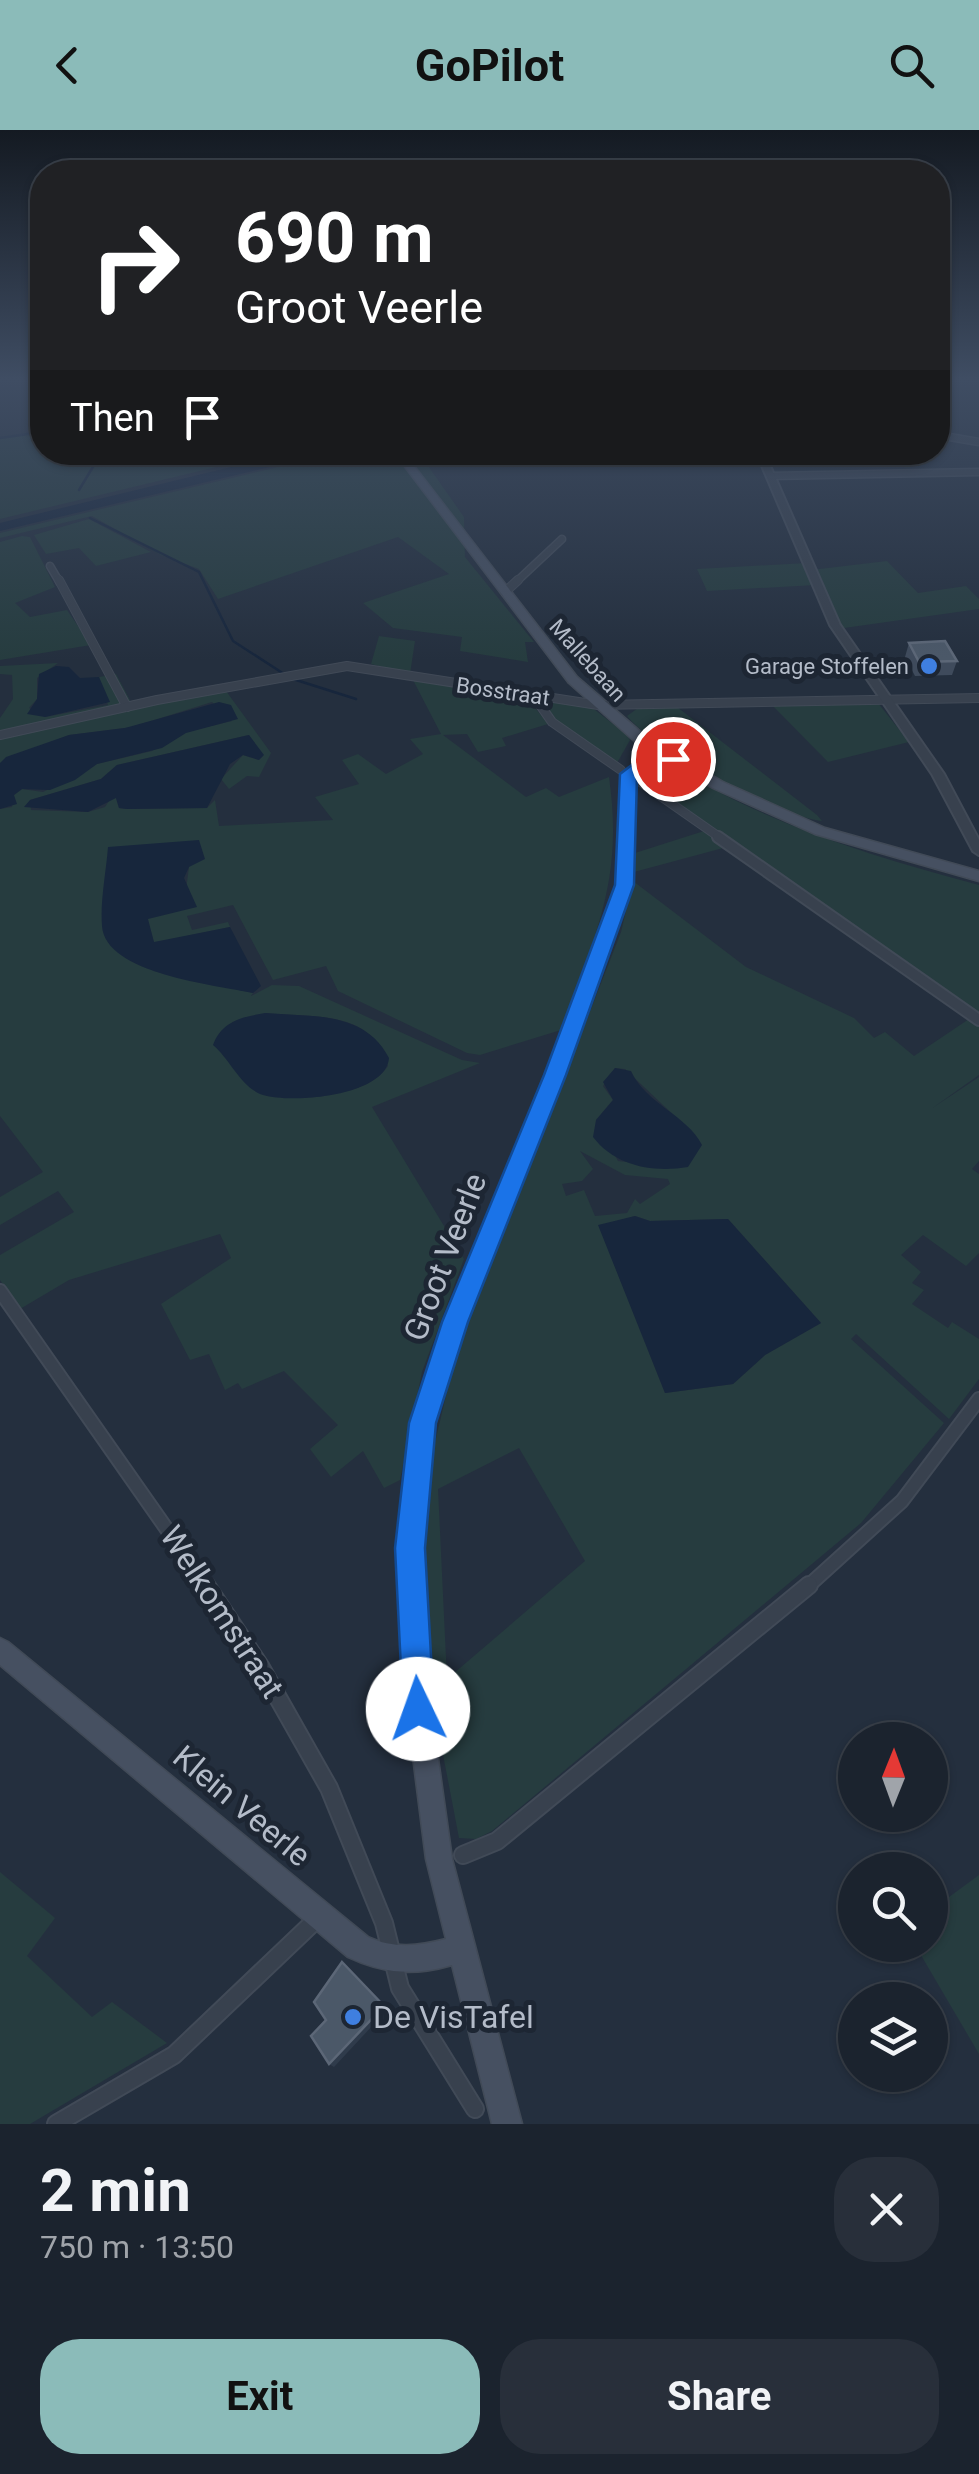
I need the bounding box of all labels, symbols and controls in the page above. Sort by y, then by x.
icon: back [40,38,95,93]
icon: search [884,38,939,93]
text: GoPilot [415,39,564,92]
text: 690 m [235,197,434,279]
icon: right [70,200,200,330]
text: Groot Veerle [235,281,483,334]
icon: arrive [175,390,230,445]
text: Then [70,396,155,440]
street label: Mallebaan [544,614,631,707]
place label: Garage Stoffelen [745,654,909,679]
marker: Garage Stoffelen [918,655,940,677]
street label: Bosstraat [454,673,551,710]
pin [631,717,716,802]
icon: arrive [646,732,701,787]
street label: Groot Veerle [396,1168,494,1346]
street label: Welkomstraat [152,1519,292,1705]
position arrow [366,1657,470,1761]
north arrow [838,1722,948,1832]
map controls [838,1722,948,2092]
street label: Klein Veerle [166,1738,318,1874]
button: search [838,1852,948,1962]
button: layers [838,1982,948,2092]
place label: De VisTafel [373,1998,534,2036]
marker: De VisTafel [342,2006,364,2028]
text: 2 min [40,2155,191,2226]
button: close [834,2157,939,2262]
text: 750 m · 13:50 [40,2228,234,2266]
button: Exit [40,2339,480,2454]
button: Share [500,2339,939,2454]

